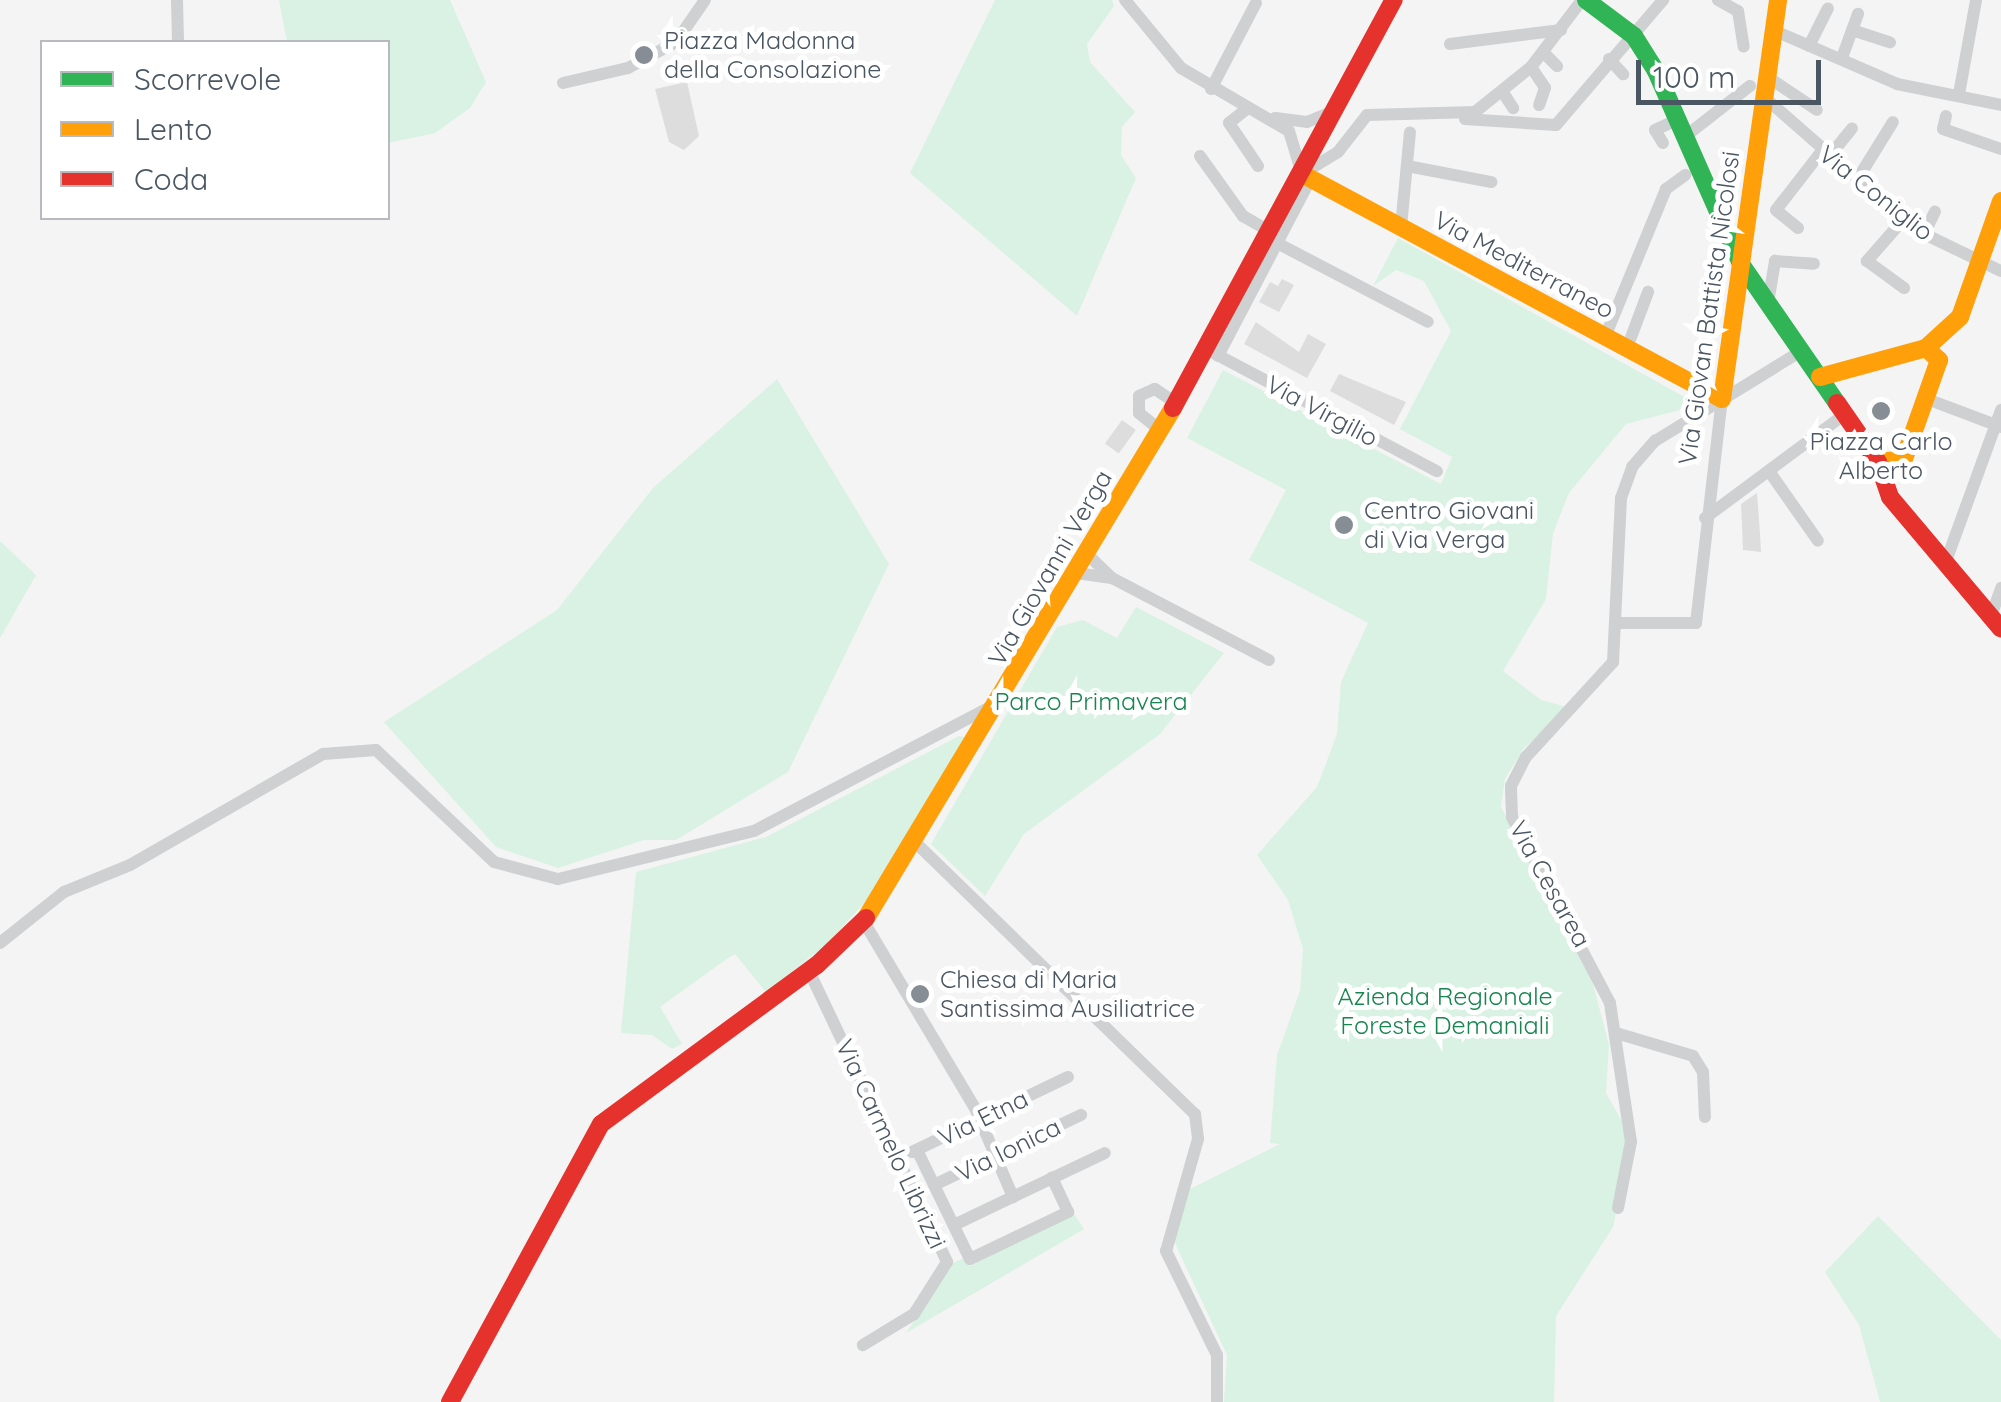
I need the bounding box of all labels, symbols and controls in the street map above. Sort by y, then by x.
place label: Piazza Madonna della Consolazione [664,26,881,85]
legend [40,40,390,220]
scale bar [1641,40,1826,102]
marker: Piazza Madonna della Consolazione [633,44,655,66]
text: 100 m [1653,58,1735,96]
text: Scorrevole [134,60,281,98]
text: Lento [134,110,212,148]
street label: Via Coniglio [1813,139,1939,247]
street label: Via Giovan Battista Nicolosi [1672,149,1746,467]
text: Coda [134,160,208,198]
street label: Via Mediterraneo [1429,205,1619,325]
street label: Via Virgilio [1261,369,1383,453]
marker: Piazza Carlo Alberto [1870,400,1892,422]
place label: Piazza Carlo Alberto [1809,427,1953,486]
street label: Via Giovanni Verga [982,465,1118,671]
place label: Centro Giovani di Via Verga [1364,496,1534,555]
marker: Centro Giovani di Via Verga [1333,514,1355,536]
park label: Parco Primavera [994,686,1188,716]
street label: Via Cesarea [1503,816,1597,952]
place label: Chiesa di Maria Santissima Ausiliatrice [940,965,1195,1024]
park label: Azienda Regionale Foreste Demaniali [1337,982,1553,1041]
marker: Chiesa di Maria Santissima Ausiliatrice [909,983,931,1005]
street label: Via Carmelo Librizzi [829,1035,953,1253]
street label: Via Etna [933,1083,1033,1153]
street label: Via Ionica [951,1112,1065,1188]

